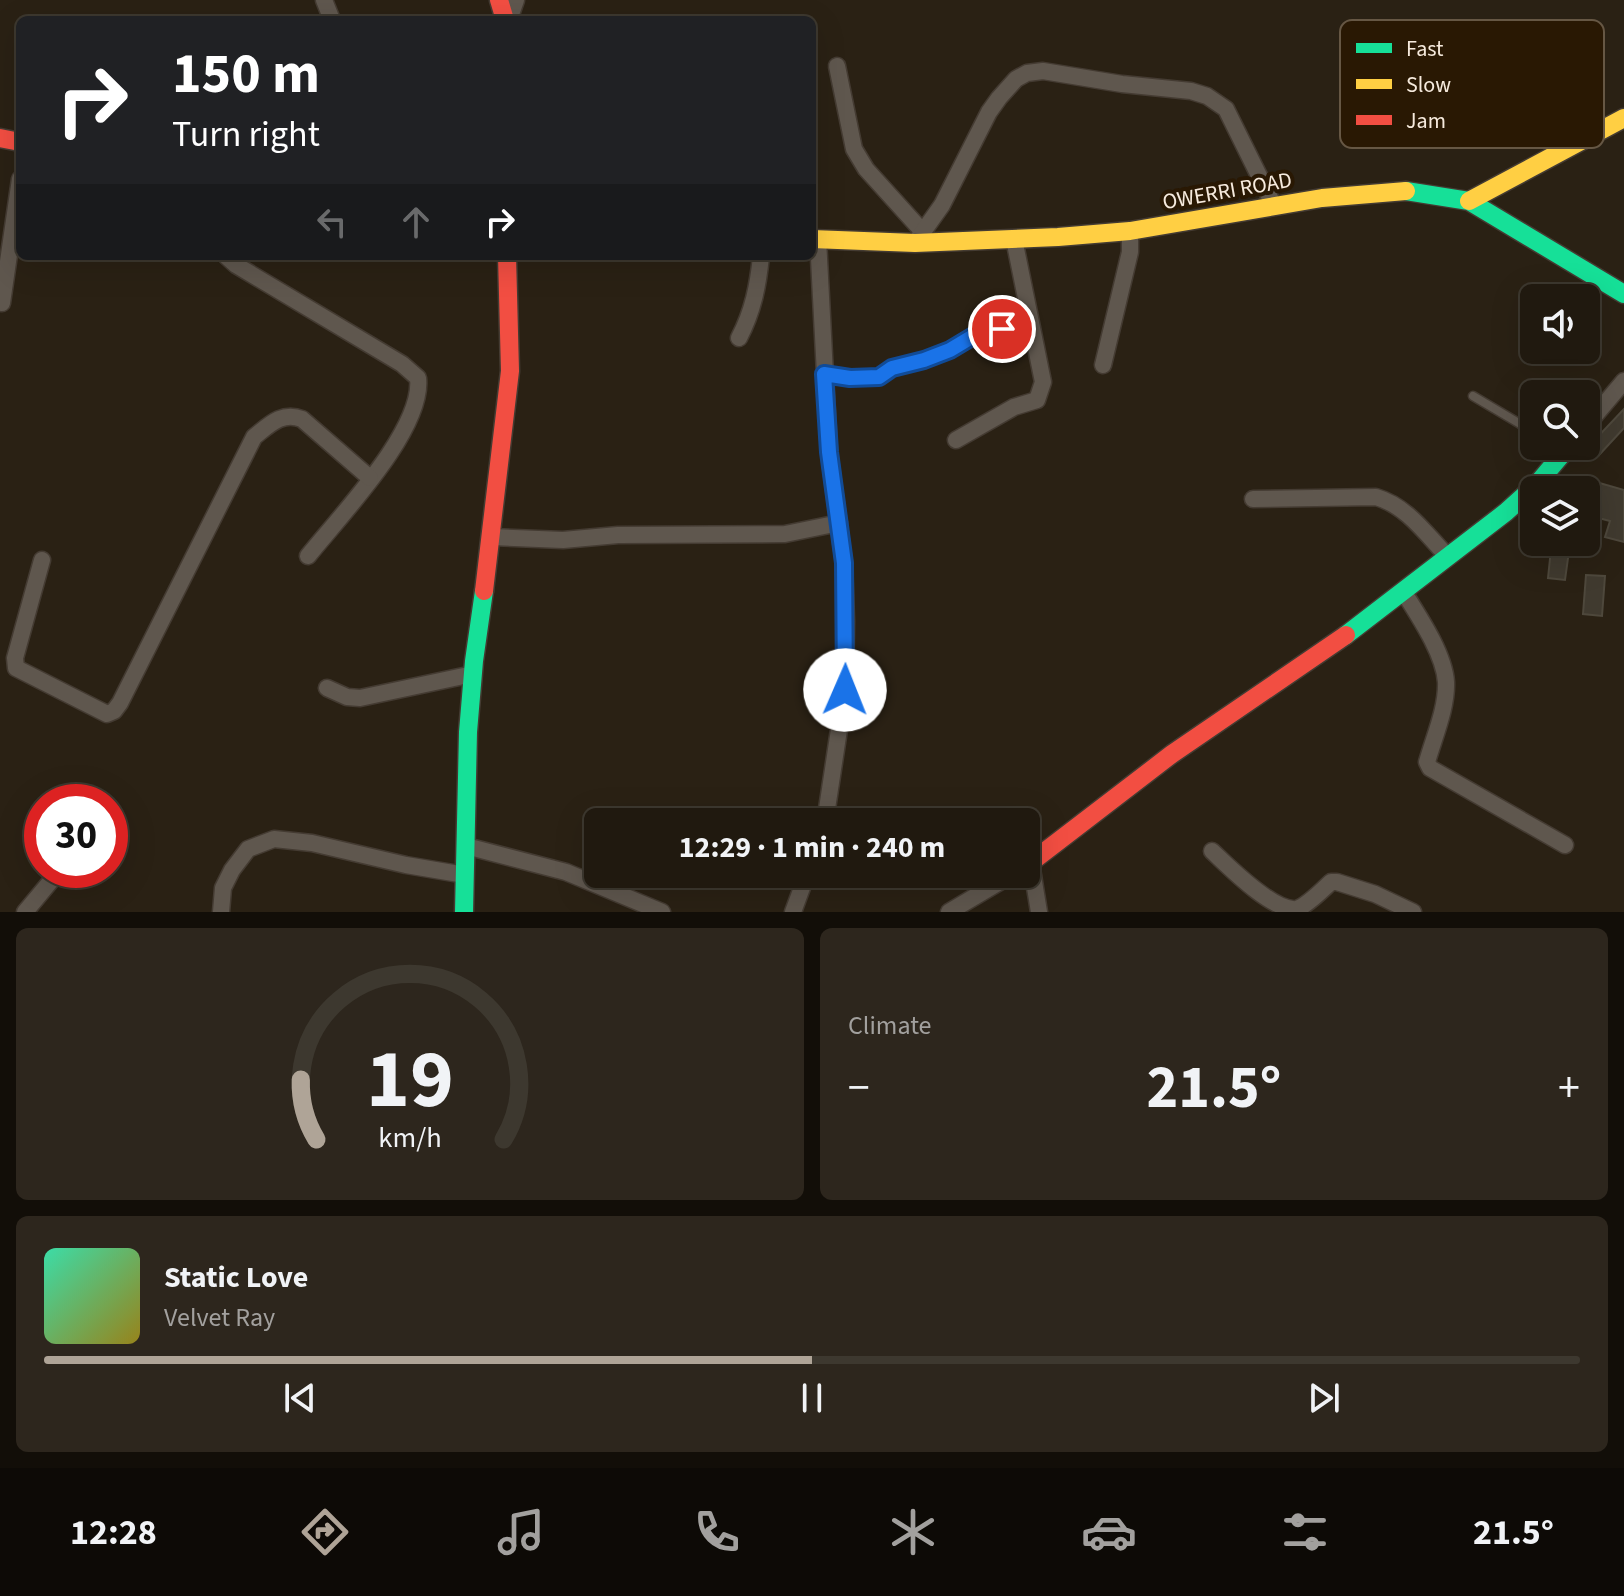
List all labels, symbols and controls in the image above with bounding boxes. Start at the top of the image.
legend [1340,20,1604,148]
text: Fast [1406,33,1444,65]
text: 150 m [172,35,320,114]
icon: right [40,48,144,152]
text: Slow [1406,69,1451,101]
text: Jam [1406,105,1446,137]
text: Turn right [172,109,320,160]
street label: OWERRI ROAD [1160,164,1294,218]
icon: left [310,200,354,244]
icon: ahead [394,200,438,244]
icon: right [478,200,522,244]
map controls [1520,284,1600,556]
button: sound [1520,284,1600,364]
pin [968,295,1036,363]
icon: arrive [980,307,1024,351]
button: search [1520,380,1600,460]
button: layers [1520,476,1600,556]
position arrow [803,648,887,732]
speed limit sign: 30 [24,784,128,888]
text: 12:29 · 1 min · 240 m [679,826,945,869]
text: Climate [848,1007,932,1044]
text: 19 [366,1021,454,1139]
text: 21.5° [1147,1046,1281,1131]
text: − [848,1057,870,1120]
text: + [1558,1057,1580,1120]
text: km/h [378,1118,442,1158]
text: Static Love [164,1256,308,1299]
text: Velvet Ray [164,1299,275,1336]
icon: previous [278,1376,322,1420]
icon: pause [790,1376,834,1420]
icon: next [1302,1376,1346,1420]
icon: directions [297,1504,353,1560]
icon: music [493,1504,549,1560]
icon: phone [689,1504,745,1560]
icon: climate [885,1504,941,1560]
icon: car [1081,1504,1137,1560]
icon: filters [1277,1504,1333,1560]
text: 12:28 [70,1507,157,1558]
text: 21.5° [1473,1507,1554,1558]

